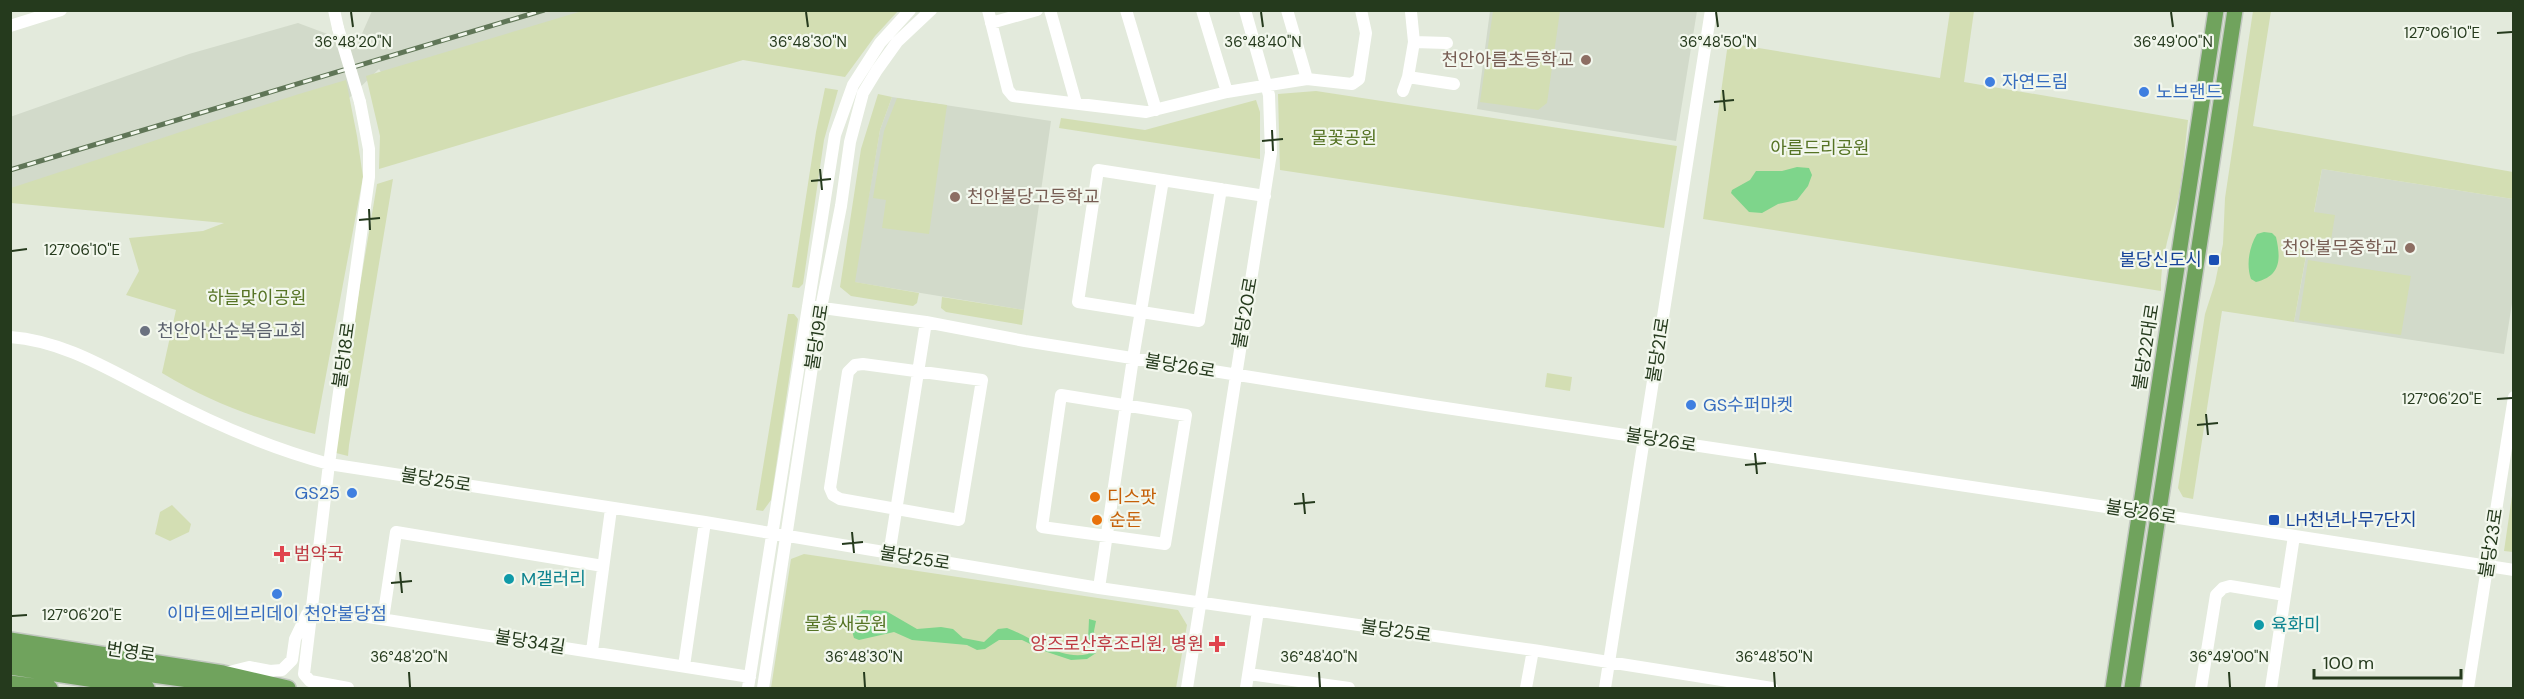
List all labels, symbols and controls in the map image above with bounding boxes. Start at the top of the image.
text: 127°06'10"E [2404,23,2480,43]
text: 36°48'20"N [314,32,392,52]
text: 36°48'30"N [769,32,847,52]
text: 36°48'40"N [1224,32,1302,52]
text: 36°48'50"N [1679,32,1757,52]
text: 36°49'00"N [2133,32,2213,52]
place label: 천안아름초등학교 [1442,48,1574,72]
marker: 천안아름초등학교 [1579,53,1593,67]
place label: 자연드림 [2002,70,2068,94]
marker: 자연드림 [1983,75,1997,89]
place label: 노브랜드 [2156,80,2222,104]
marker: 노브랜드 [2137,85,2151,99]
park label: 물꽃공원 [1311,126,1377,150]
park label: 아름드리공원 [1770,136,1870,160]
place label: 천안불당고등학교 [967,185,1099,209]
marker: 천안불당고등학교 [948,190,962,204]
place label: 천안불무중학교 [2282,236,2398,260]
text: 127°06'10"E [44,240,120,260]
marker: 천안불무중학교 [2403,241,2417,255]
place label: 불당신도시 [2119,248,2202,272]
marker: 불당신도시 [2207,253,2221,267]
street label: 불당20로 [1227,275,1263,351]
park label: 하늘맞이공원 [207,286,307,310]
street label: 불당19로 [800,302,834,372]
street label: 불당22대로 [2127,302,2165,392]
street label: 불당21로 [1641,316,1675,384]
place label: 천안아산순복음교회 [157,319,306,343]
street label: 불당18로 [328,321,360,389]
marker: 천안아산순복음교회 [138,324,152,338]
street label: 불당26로 [1143,349,1217,383]
text: 127°06'20"E [2402,389,2482,409]
place label: GS수퍼마켓 [1703,393,1793,417]
marker: GS수퍼마켓 [1684,398,1698,412]
street label: 불당26로 [1624,423,1698,457]
street label: 불당25로 [399,463,473,497]
place label: GS25 [295,481,340,505]
place label: 디스팟 [1107,485,1157,509]
marker: GS25 [345,486,359,500]
marker: 디스팟 [1088,490,1102,504]
street label: 불당26로 [2104,495,2178,529]
street label: 불당23로 [2474,506,2508,580]
place label: 순돈 [1109,508,1142,532]
place label: LH천년나무7단지 [2286,508,2417,532]
marker: 순돈 [1090,513,1104,527]
marker: LH천년나무7단지 [2267,513,2281,527]
street label: 불당25로 [878,541,952,575]
place label: 범약국 [294,542,344,566]
marker: 범약국 [275,547,289,561]
place label: M갤러리 [521,567,586,591]
marker: M갤러리 [502,572,516,586]
marker: 이마트에브리데이 천안불당점 [270,587,284,601]
place label: 이마트에브리데이 천안불당점 [167,602,387,626]
text: 127°06'20"E [42,605,122,625]
park label: 물총새공원 [805,612,887,636]
place label: 육화미 [2271,613,2321,637]
street label: 불당25로 [1359,614,1433,648]
marker: 육화미 [2252,618,2266,632]
street label: 불당34길 [493,625,567,659]
place label: 앙즈로산후조리원, 병원 [1030,632,1204,656]
marker: 앙즈로산후조리원, 병원 [1208,635,1226,653]
street label: 번영로 [105,637,157,667]
scale bar [2314,642,2461,680]
text: 36°48'20"N [370,647,448,667]
text: 36°48'30"N [825,647,903,667]
text: 36°48'40"N [1280,647,1358,667]
text: 36°48'50"N [1735,647,1813,667]
text: 36°49'00"N [2189,647,2269,667]
text: 100 m [2323,651,2374,675]

